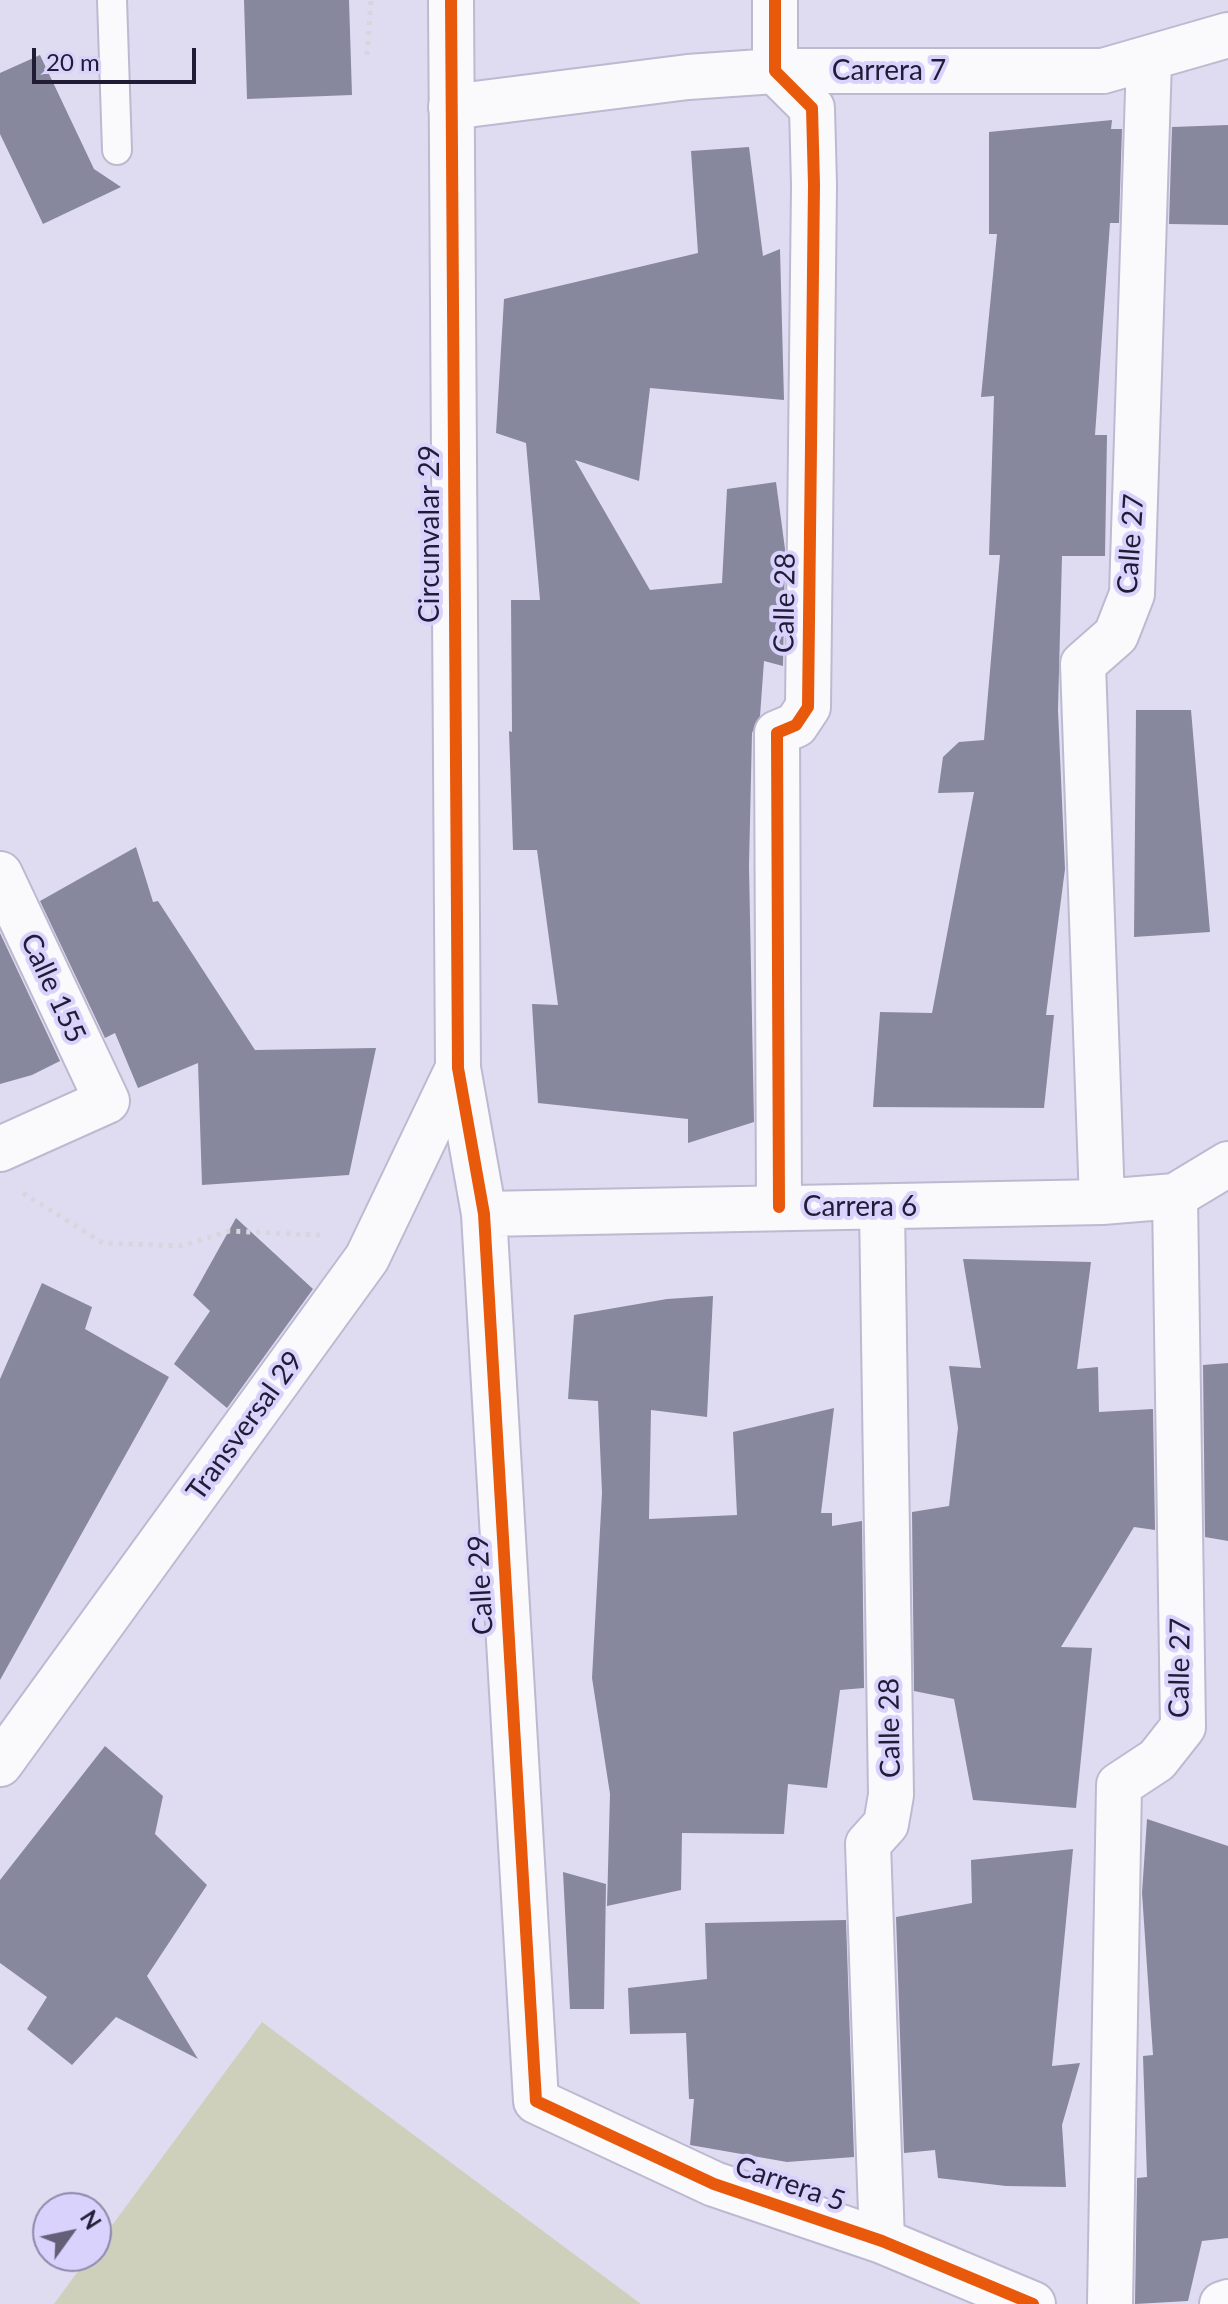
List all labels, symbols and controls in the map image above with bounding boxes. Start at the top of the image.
scale bar [36,32,200,82]
text: 20 m [46,47,100,76]
street label: Carrera 7 [832,54,946,88]
street label: Circunvalar 29 [413,445,447,623]
street label: Calle 27 [1111,493,1151,595]
street label: Calle 28 [767,553,803,653]
street label: Calle 155 [13,928,93,1048]
street label: Carrera 6 [803,1190,917,1224]
street label: Transversal 29 [180,1345,310,1507]
street label: Calle 29 [462,1534,500,1636]
street label: Calle 27 [1162,1618,1198,1718]
street label: Calle 28 [872,1678,908,1778]
street label: Carrera 5 [730,2149,850,2219]
north arrow [32,2192,112,2272]
text: N [75,2205,107,2234]

